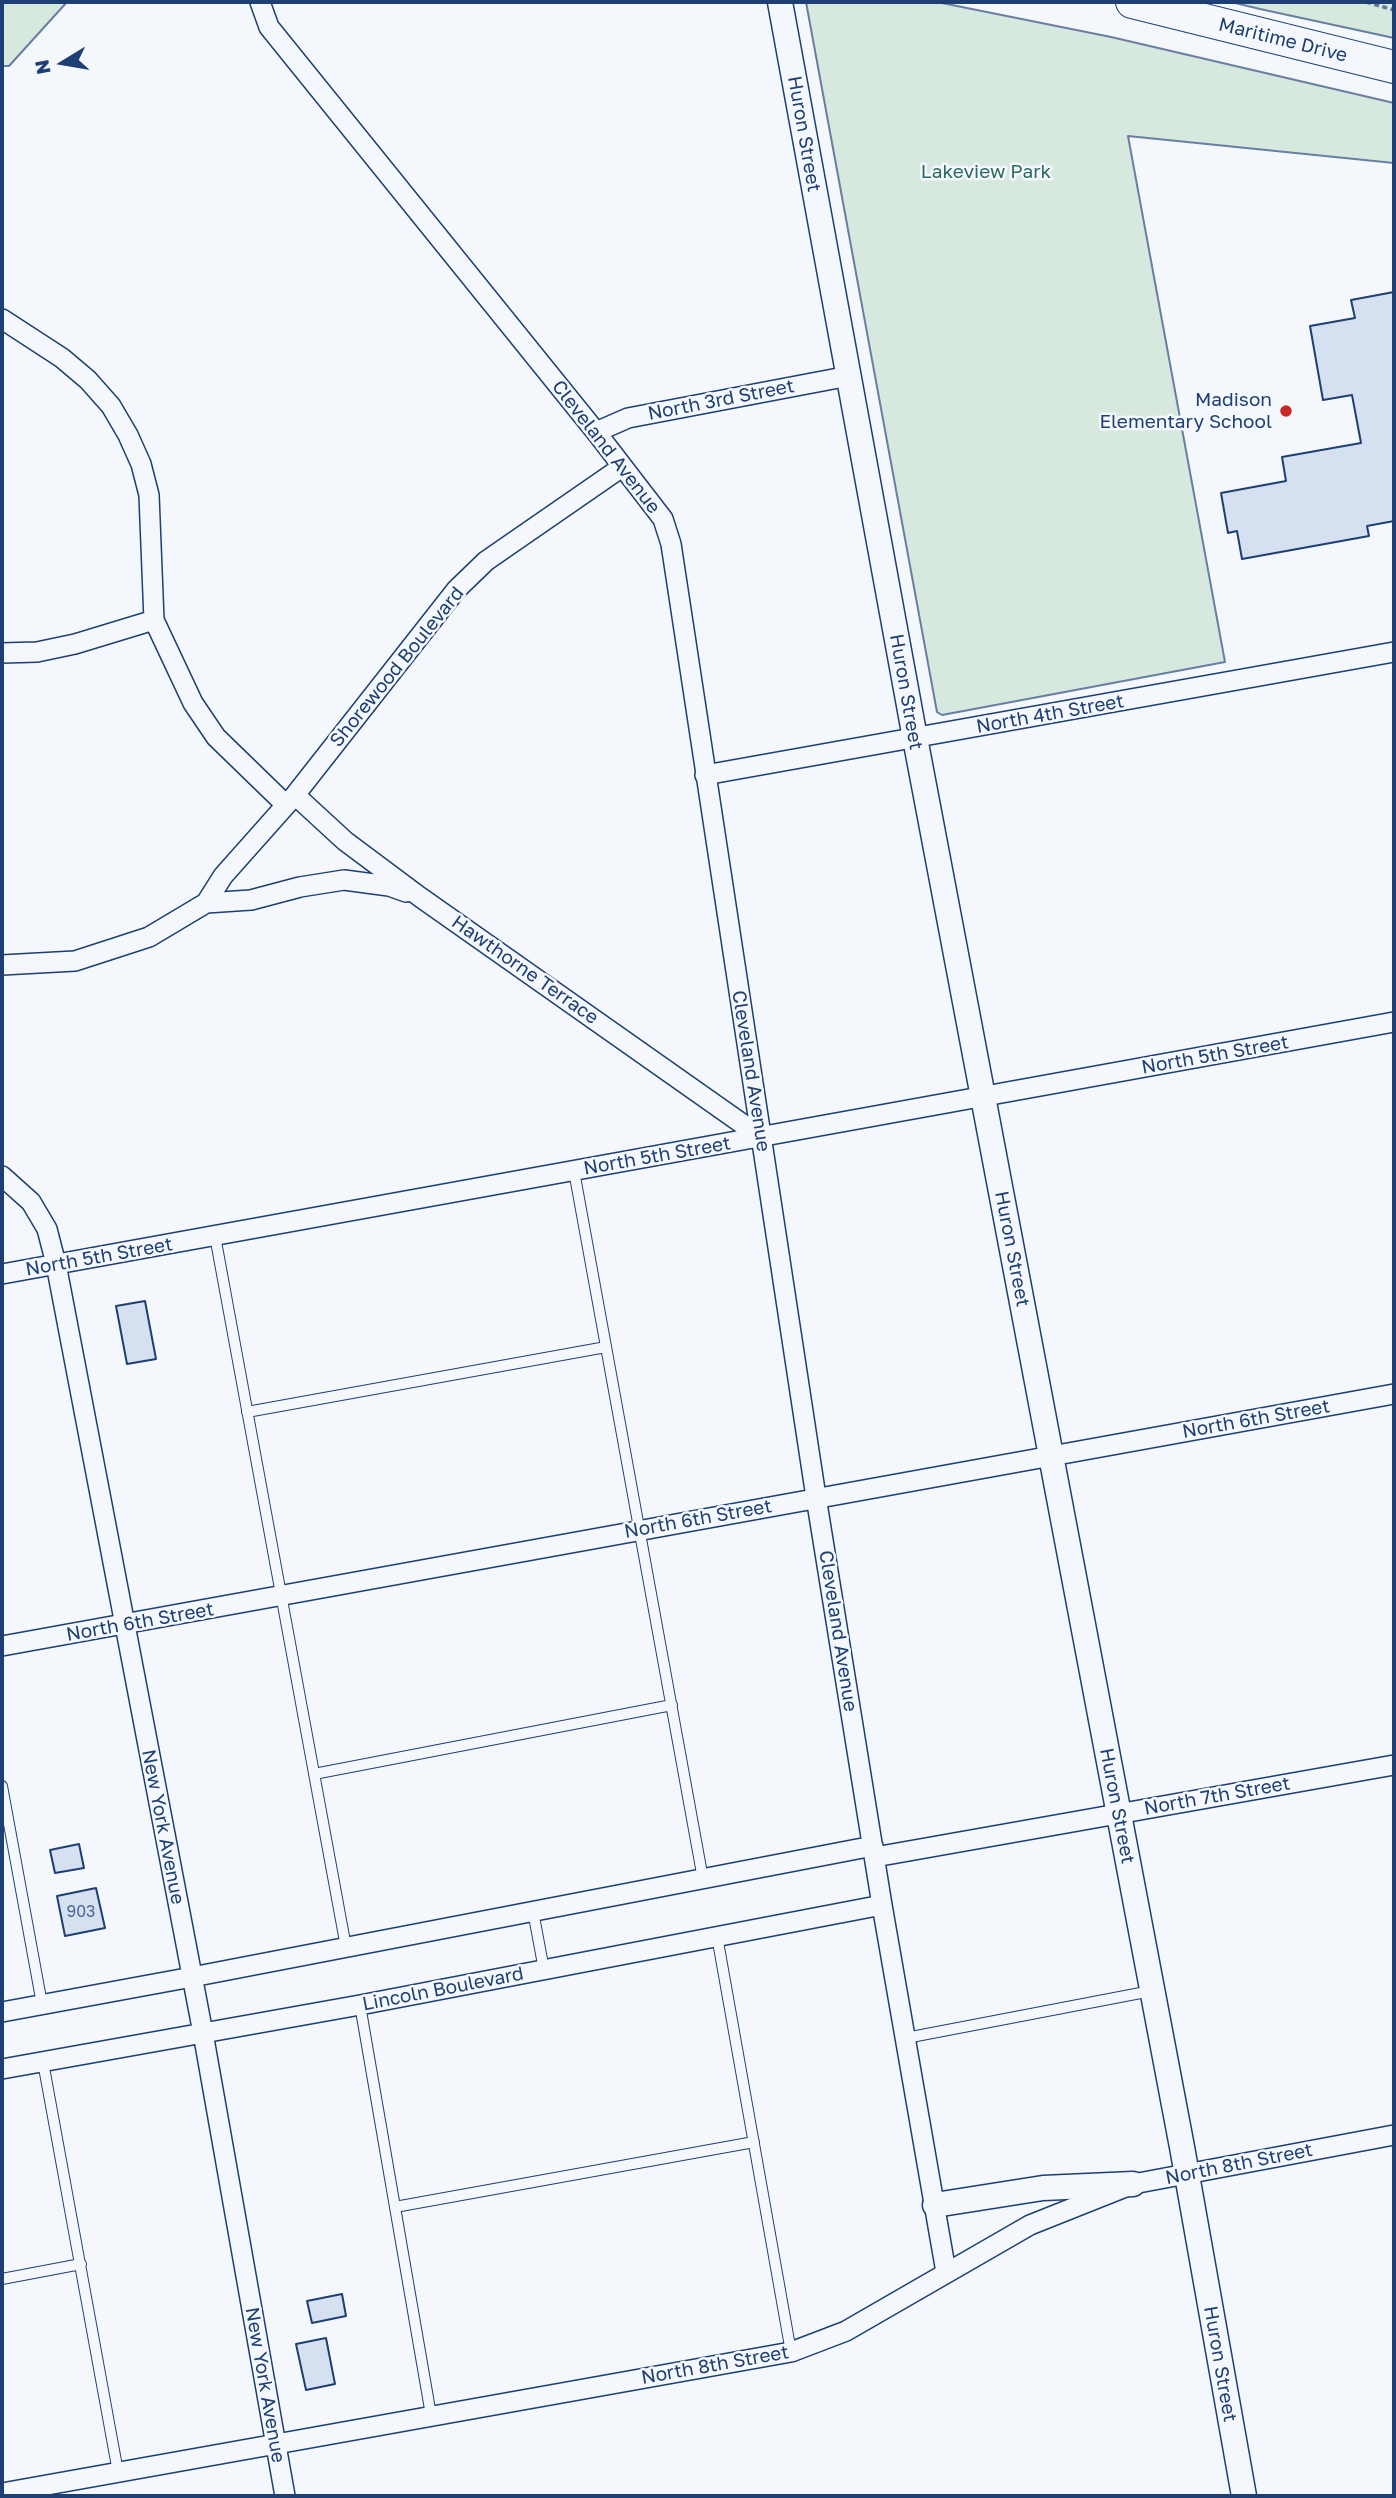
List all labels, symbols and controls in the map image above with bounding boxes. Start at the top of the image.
street label: Maritime Drive [1216,13,1350,67]
north arrow [28,28,98,98]
text: N [29,58,55,76]
street label: Huron Street [783,74,825,194]
park label: Lakeview Park [921,161,1051,183]
street label: North 3rd Street [646,375,796,425]
street label: Cleveland Avenue [547,376,665,518]
place label: Madison Elementary School [1099,389,1272,433]
marker: Madison Elementary School [1278,403,1294,419]
street label: Shorewood Boulevard [325,582,469,752]
street label: Huron Street [885,632,927,752]
street label: North 4th Street [974,690,1126,738]
street label: Hawthorne Terrace [447,911,603,1029]
street label: Cleveland Avenue [727,989,775,1153]
street label: North 5th Street [1140,1031,1290,1079]
street label: North 5th Street [582,1132,732,1180]
street label: Huron Street [990,1189,1034,1309]
street label: North 5th Street [24,1233,174,1281]
street label: North 6th Street [1180,1395,1332,1443]
street label: North 6th Street [622,1495,774,1543]
street label: Cleveland Avenue [814,1549,862,1713]
street label: North 6th Street [64,1598,216,1646]
street label: Huron Street [1095,1746,1139,1866]
street label: New York Avenue [137,1748,189,1906]
street label: North 7th Street [1142,1772,1292,1820]
house number: 903 [67,1902,95,1922]
street label: Lincoln Boulevard [360,1962,526,2016]
street label: North 8th Street [1163,2139,1315,2189]
street label: Huron Street [1199,2304,1241,2424]
street label: New York Avenue [240,2306,290,2464]
street label: North 8th Street [639,2341,791,2389]

